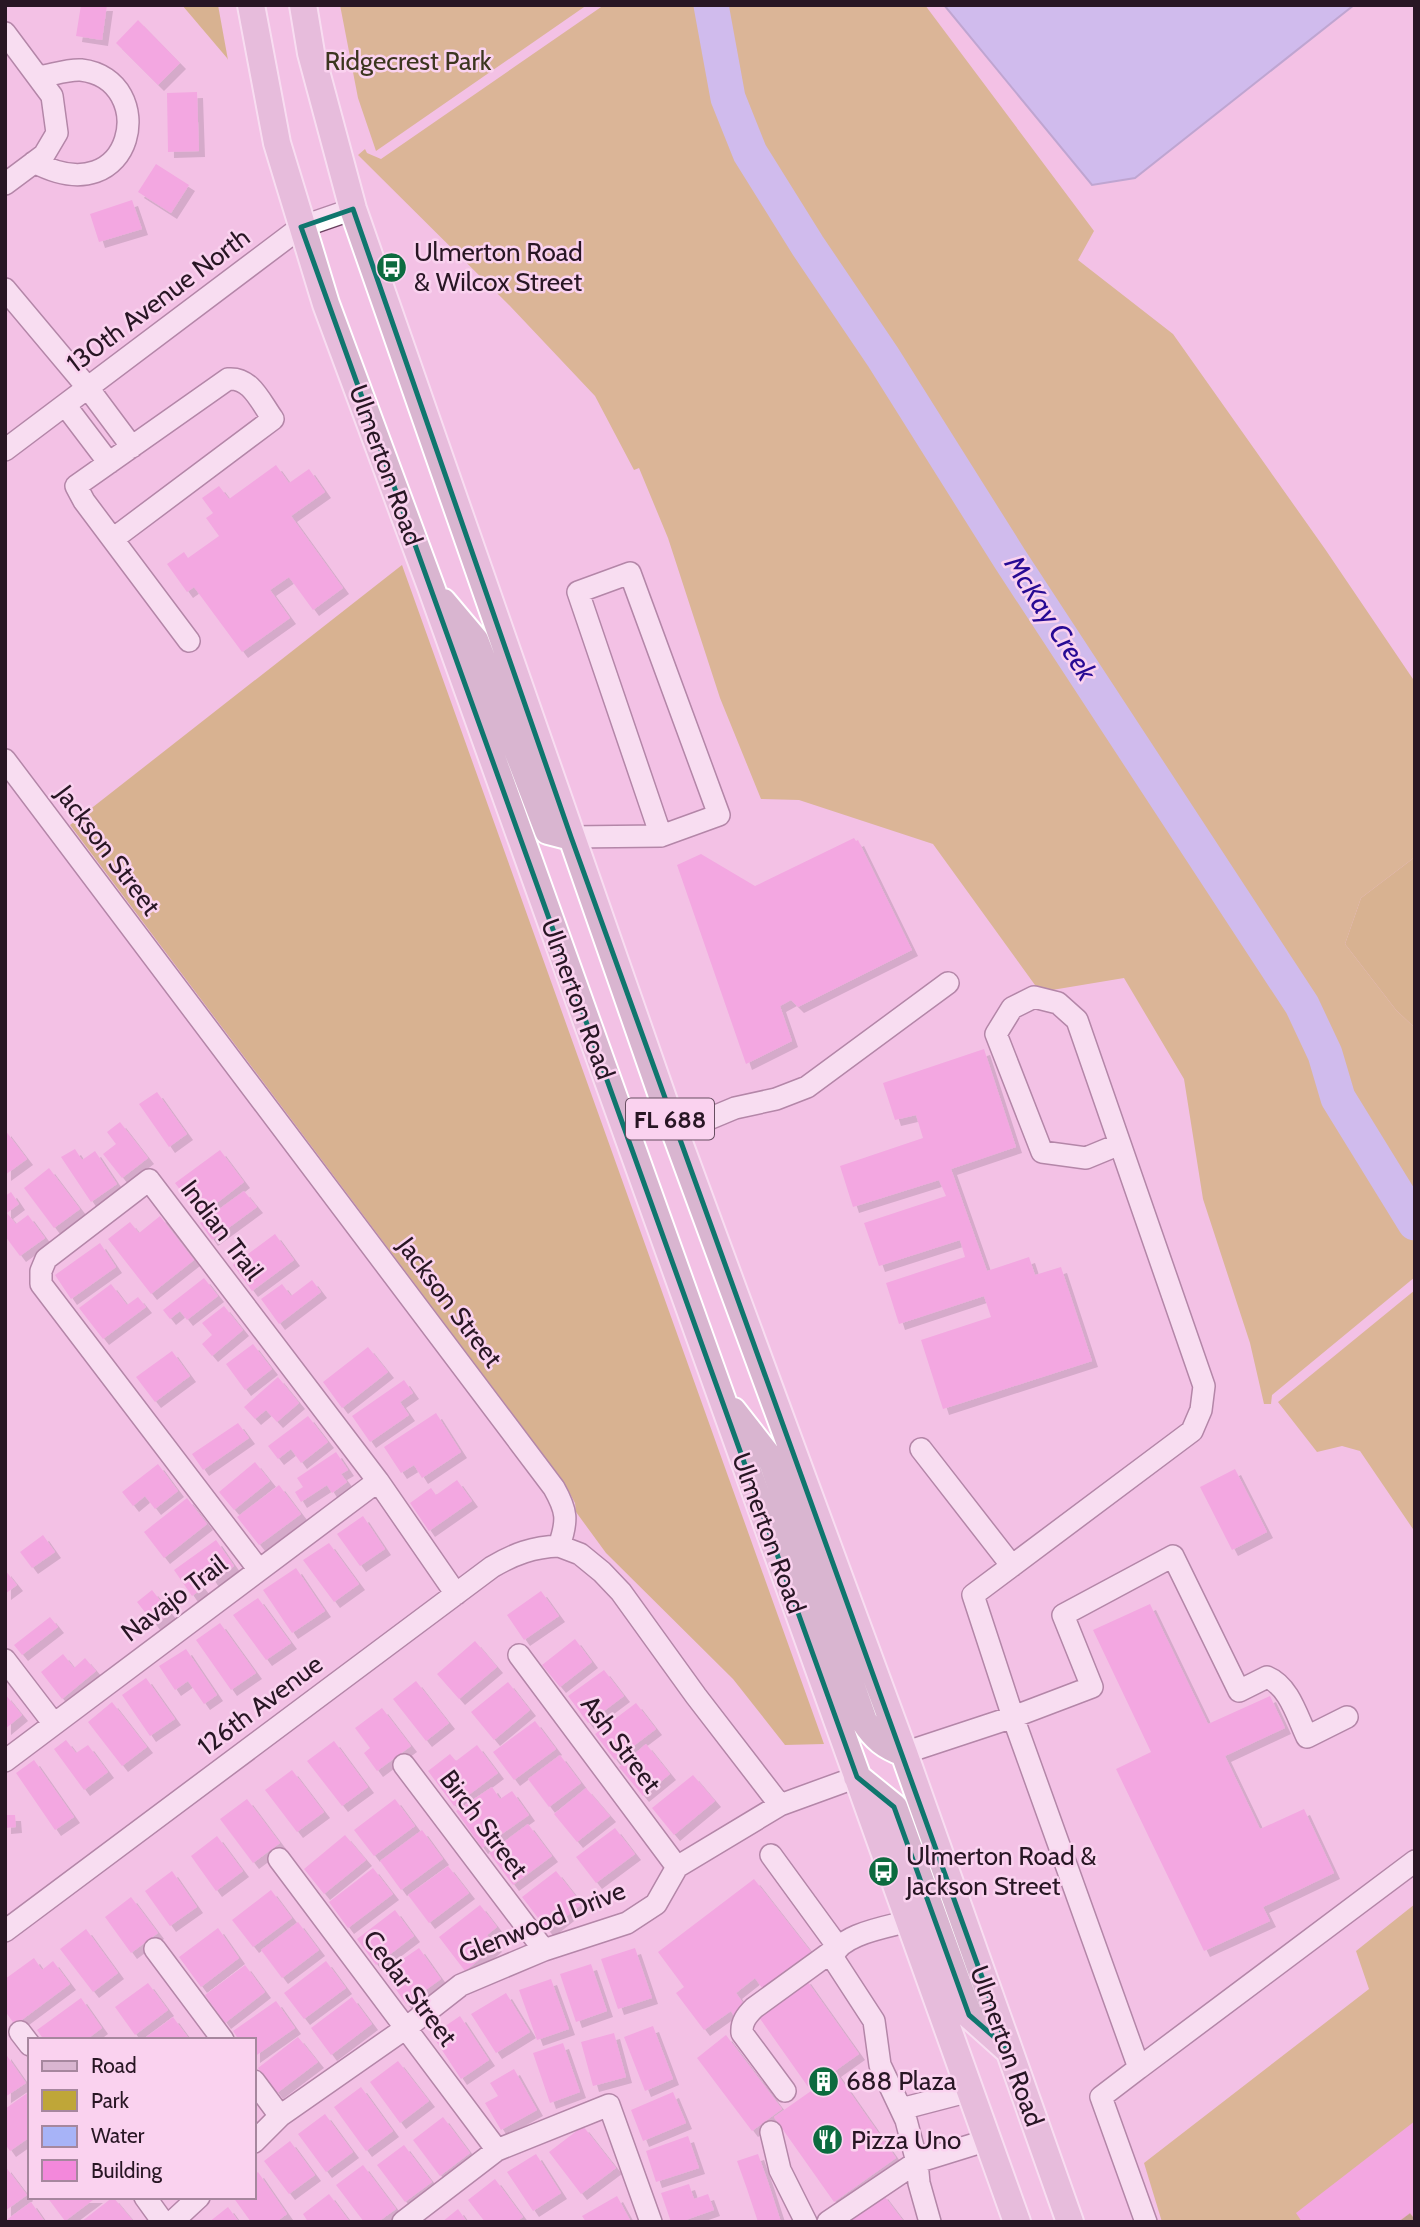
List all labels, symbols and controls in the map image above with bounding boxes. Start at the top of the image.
park label: Ridgecrest Park [325,45,492,77]
street label: 130th Avenue North [60,221,256,379]
place label: Ulmerton Road & Wilcox Street [414,236,583,298]
bus stop icon: Ulmerton Road & Wilcox Street [374,250,408,284]
street label: Ulmerton Road [342,380,430,550]
water label: McKay Creek [997,548,1105,688]
street label: Jackson Street [48,778,167,922]
street label: Ulmerton Road [534,914,622,1084]
road number: FL 688 [626,1098,714,1140]
street label: Indian Trail [174,1173,270,1287]
street label: Jackson Street [390,1230,509,1374]
street label: Ulmerton Road [725,1448,813,1618]
street label: Navajo Trail [115,1548,233,1648]
street label: 126th Avenue [191,1648,329,1762]
street label: Ash Street [574,1689,668,1799]
street label: Birch Street [433,1764,535,1885]
place label: Ulmerton Road & Jackson Street [905,1840,1097,1902]
bus stop icon: Ulmerton Road & Jackson Street [866,1854,900,1888]
street label: Glenwood Drive [454,1874,630,1970]
street label: Cedar Street [356,1924,464,2052]
street label: Ulmerton Road [963,1961,1051,2131]
legend [28,2038,256,2199]
text: Road [91,2053,137,2078]
building icon: 688 Plaza [806,2064,840,2098]
place label: 688 Plaza [846,2065,957,2097]
text: Park [91,2088,129,2113]
text: Water [91,2123,145,2148]
restaurant icon: Pizza Uno [811,2123,845,2157]
place label: Pizza Uno [851,2124,961,2156]
text: Building [91,2158,163,2183]

